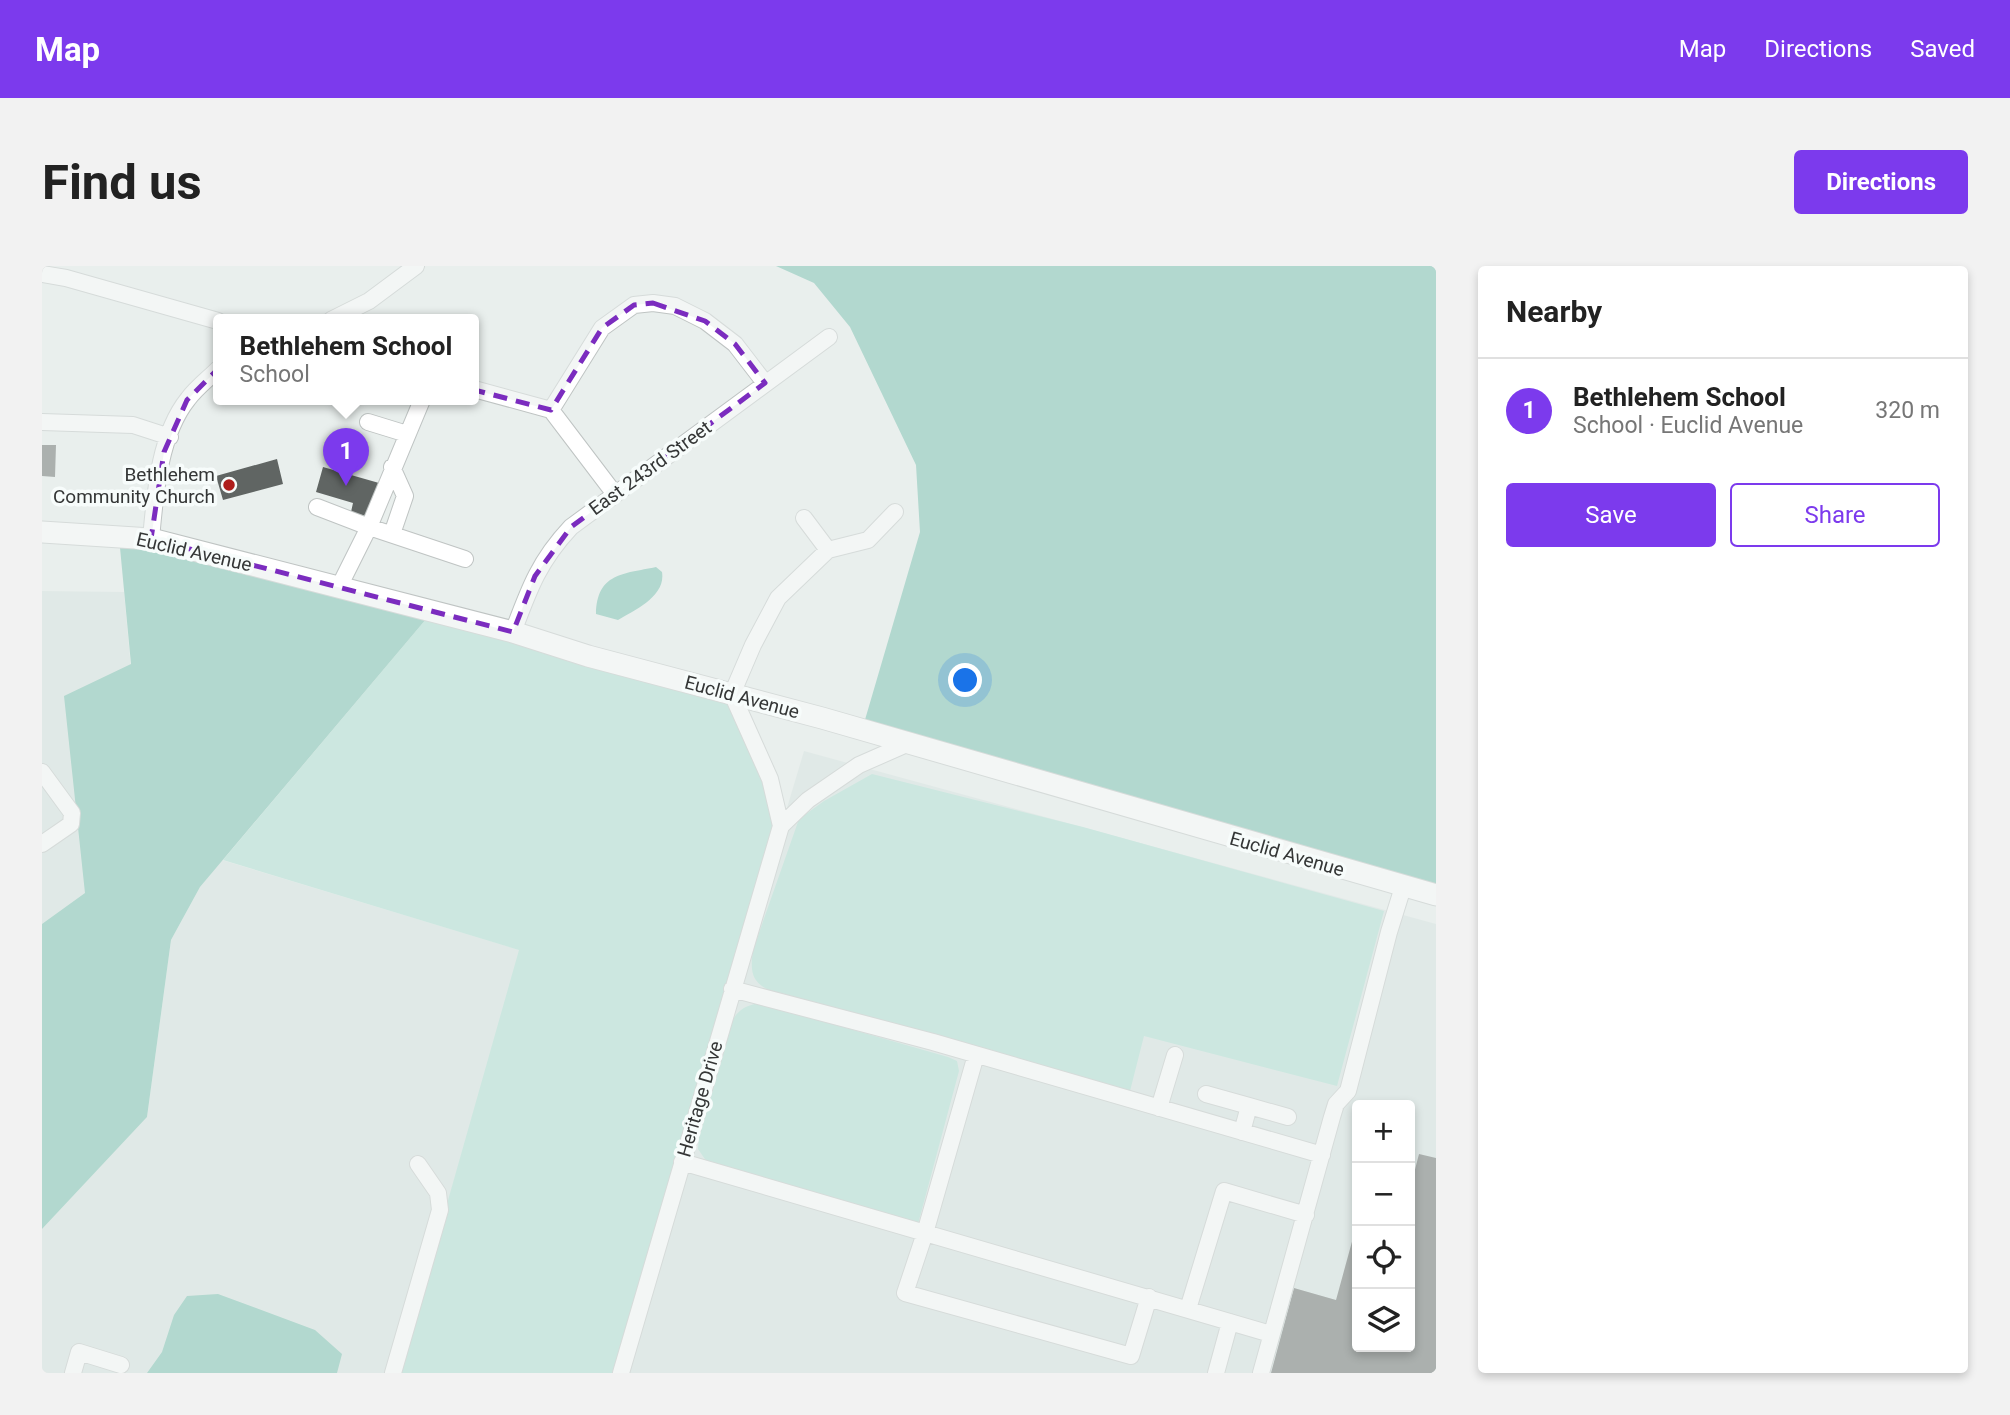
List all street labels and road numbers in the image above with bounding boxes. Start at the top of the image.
street label: East 243rd Street [584,416,716,520]
street label: Euclid Avenue [134,528,254,576]
street label: Euclid Avenue [682,671,802,723]
street label: Euclid Avenue [1227,827,1347,881]
street label: Heritage Drive [672,1038,728,1160]

